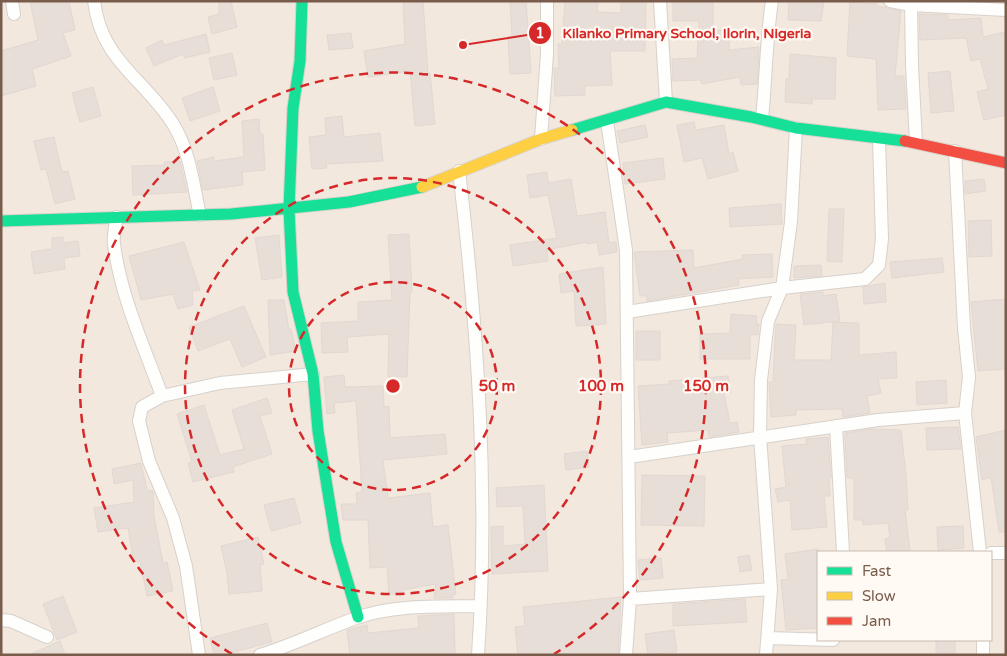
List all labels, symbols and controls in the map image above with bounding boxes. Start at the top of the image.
callout: Kilanko Primary School, Ilorin, Nigeria [528,19,821,48]
text: 1 [535,24,545,42]
text: Kilanko Primary School, Ilorin, Nigeria [563,25,812,42]
centre of rings [384,377,402,395]
text: 50 m [479,377,515,395]
text: 100 m [578,377,624,395]
text: 150 m [683,377,729,395]
legend [817,551,992,641]
text: Fast [862,562,892,580]
text: Slow [862,587,896,605]
text: Jam [862,612,891,630]

